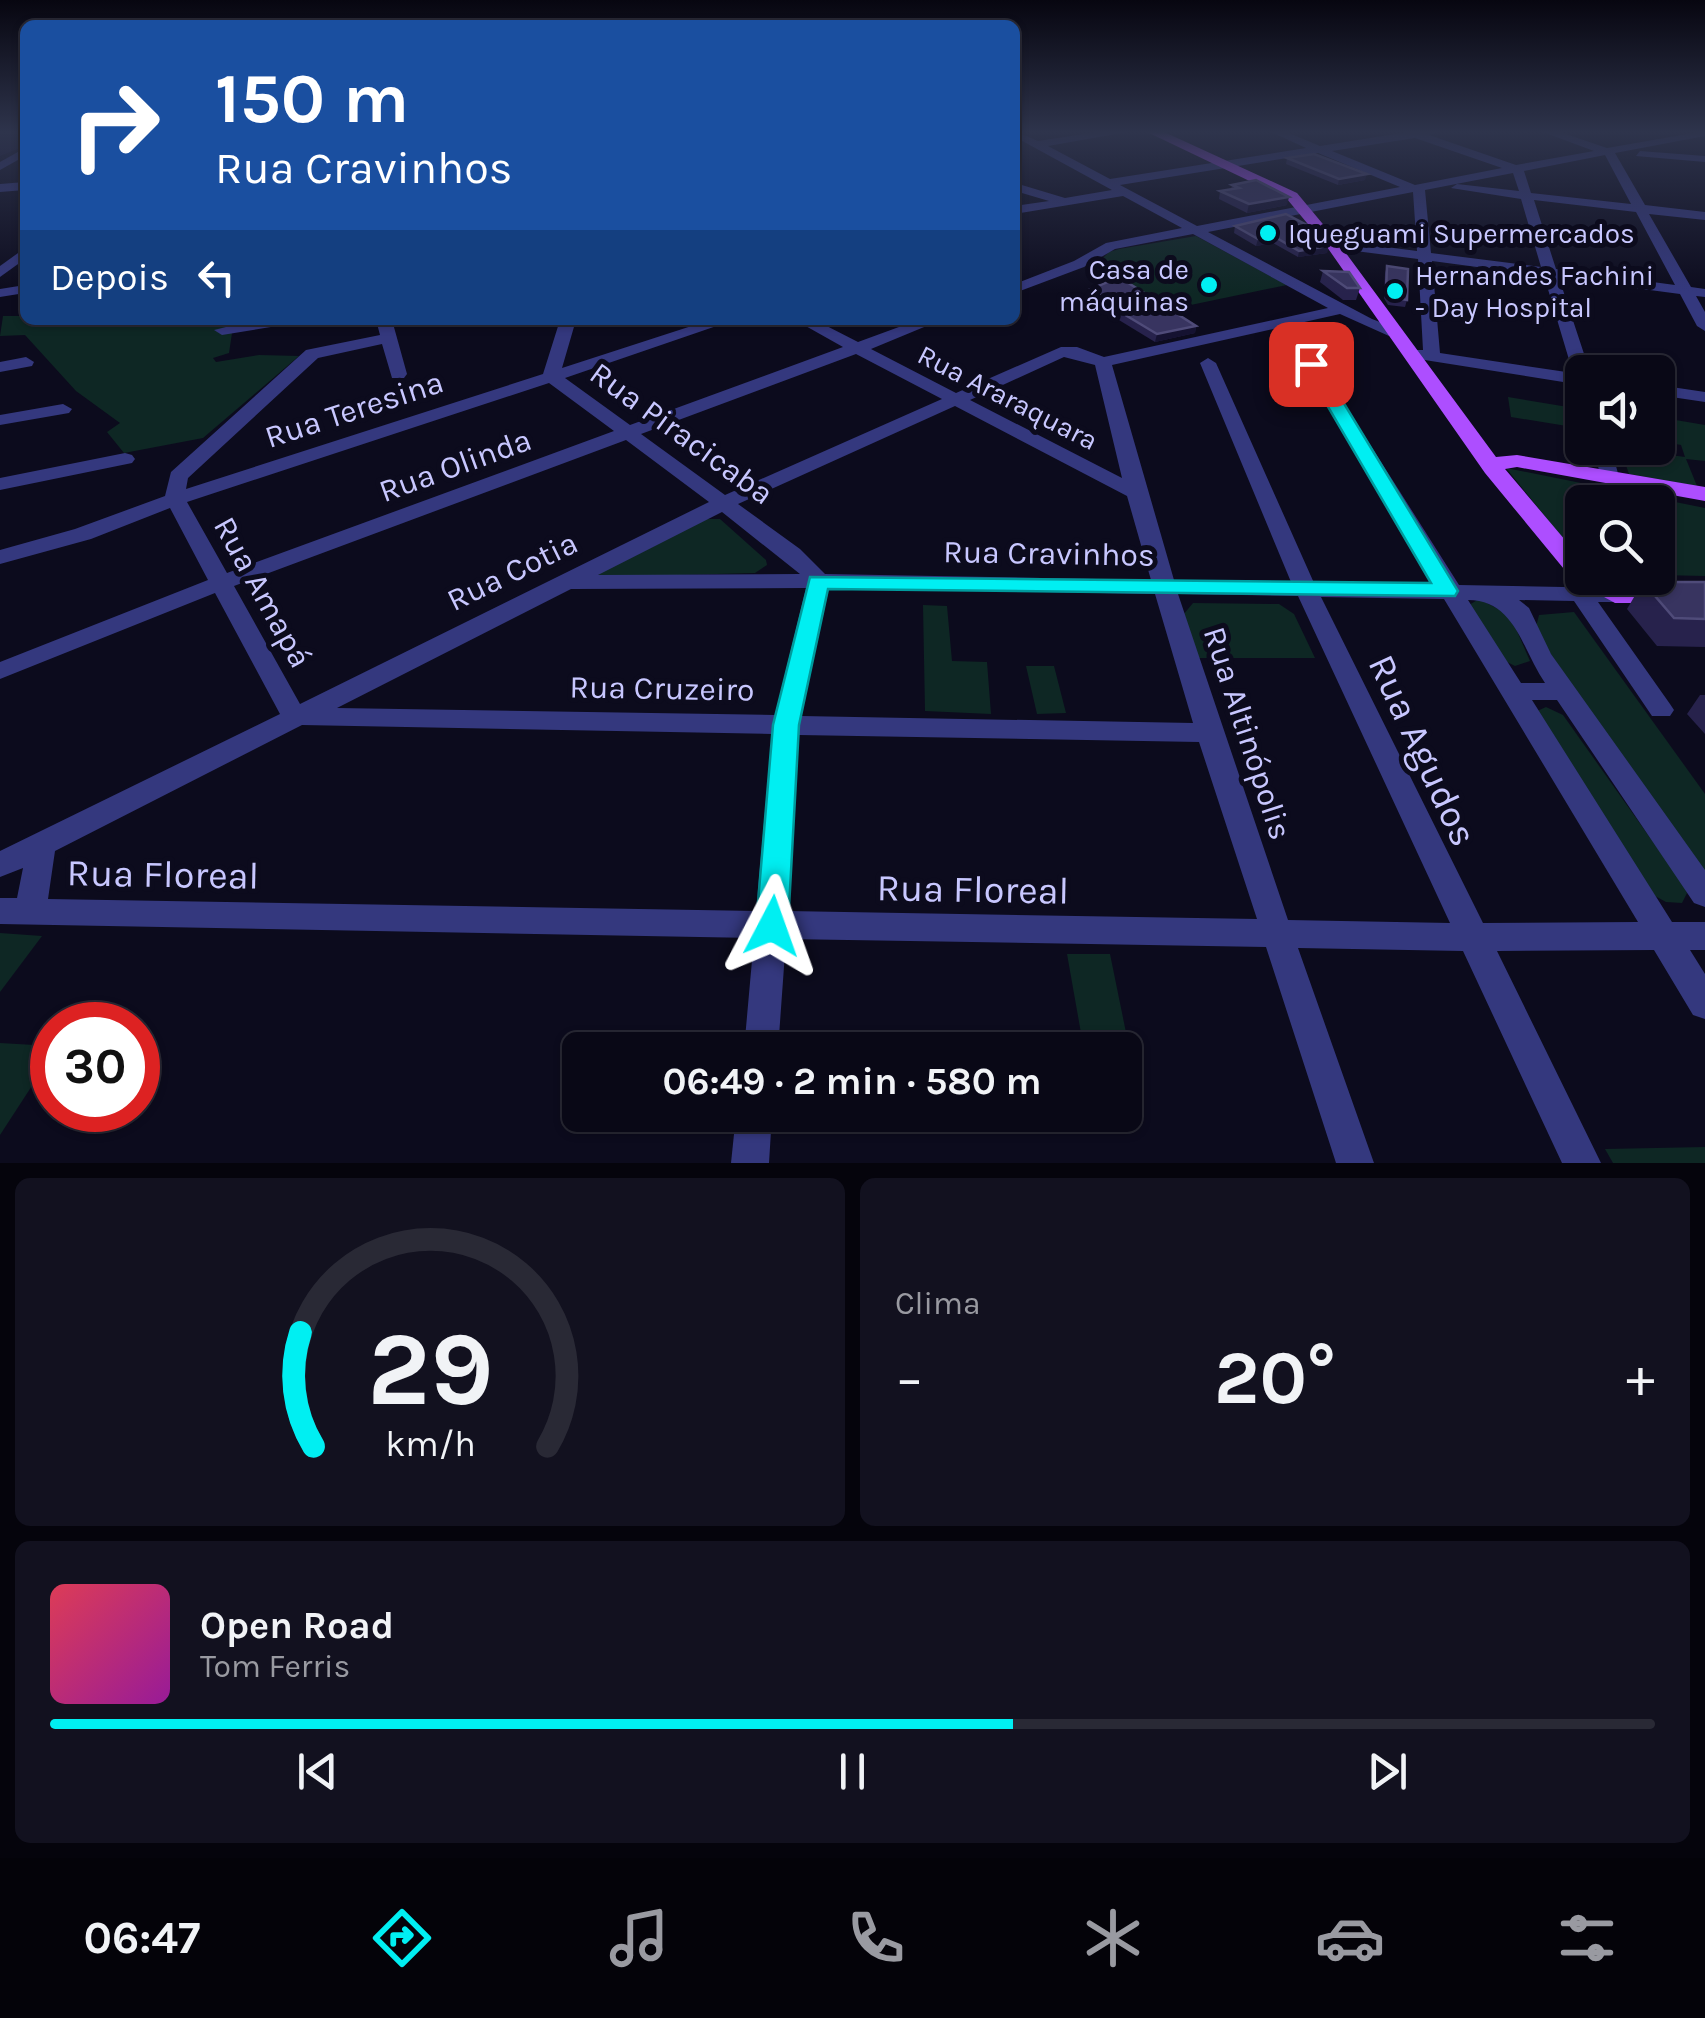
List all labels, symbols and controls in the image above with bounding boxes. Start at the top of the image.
text: 150 m [215,58,409,140]
icon: right [50,60,180,190]
text: Rua Cravinhos [215,142,512,194]
place label: Iqueguami Supermercados [1288,217,1635,250]
marker: Iqueguami Supermercados [1257,222,1279,244]
icon: left [189,250,244,305]
place label: Casa de máquinas [1059,253,1189,318]
text: Depois [50,255,169,300]
place label: Hernandes Fachini - Day Hospital [1415,259,1654,324]
marker: Casa de máquinas [1198,274,1220,296]
marker: Hernandes Fachini - Day Hospital [1384,280,1406,302]
pin [1269,322,1354,407]
icon: arrive [1284,337,1339,392]
street label: Rua Araraquara [912,338,1103,457]
street label: Rua Piracicaba [583,355,781,512]
map controls [1565,355,1675,595]
button: sound [1565,355,1675,465]
street label: Rua Teresina [260,363,448,456]
street label: Rua Olinda [374,421,536,510]
button: search [1565,485,1675,595]
street label: Rua Amapá [206,510,319,674]
street label: Rua Cotia [441,524,583,619]
street label: Rua Cravinhos [943,533,1155,574]
street label: Rua Altinópolis [1196,622,1299,844]
street label: Rua Agudos [1359,647,1486,853]
street label: Rua Cruzeiro [569,668,755,709]
street label: Rua Floreal [66,850,260,899]
street label: Rua Floreal [876,865,1070,914]
position arrow [720,874,824,978]
speed limit sign: 30 [30,1002,160,1132]
text: 06:49 · 2 min · 580 m [662,1059,1042,1104]
text: Clima [895,1285,981,1322]
text: 29 [367,1309,493,1430]
text: 20° [1214,1334,1336,1422]
text: − [895,1346,924,1410]
text: + [1626,1346,1655,1410]
text: km/h [385,1423,475,1465]
text: Open Road [200,1603,394,1648]
text: Tom Ferris [200,1648,350,1685]
icon: previous [290,1744,345,1799]
icon: pause [825,1744,880,1799]
icon: next [1360,1744,1415,1799]
icon: directions [367,1903,437,1973]
icon: music [604,1903,674,1973]
icon: phone [841,1903,911,1973]
icon: climate [1078,1903,1148,1973]
icon: car [1315,1903,1385,1973]
icon: filters [1552,1903,1622,1973]
text: 06:47 [83,1912,201,1964]

